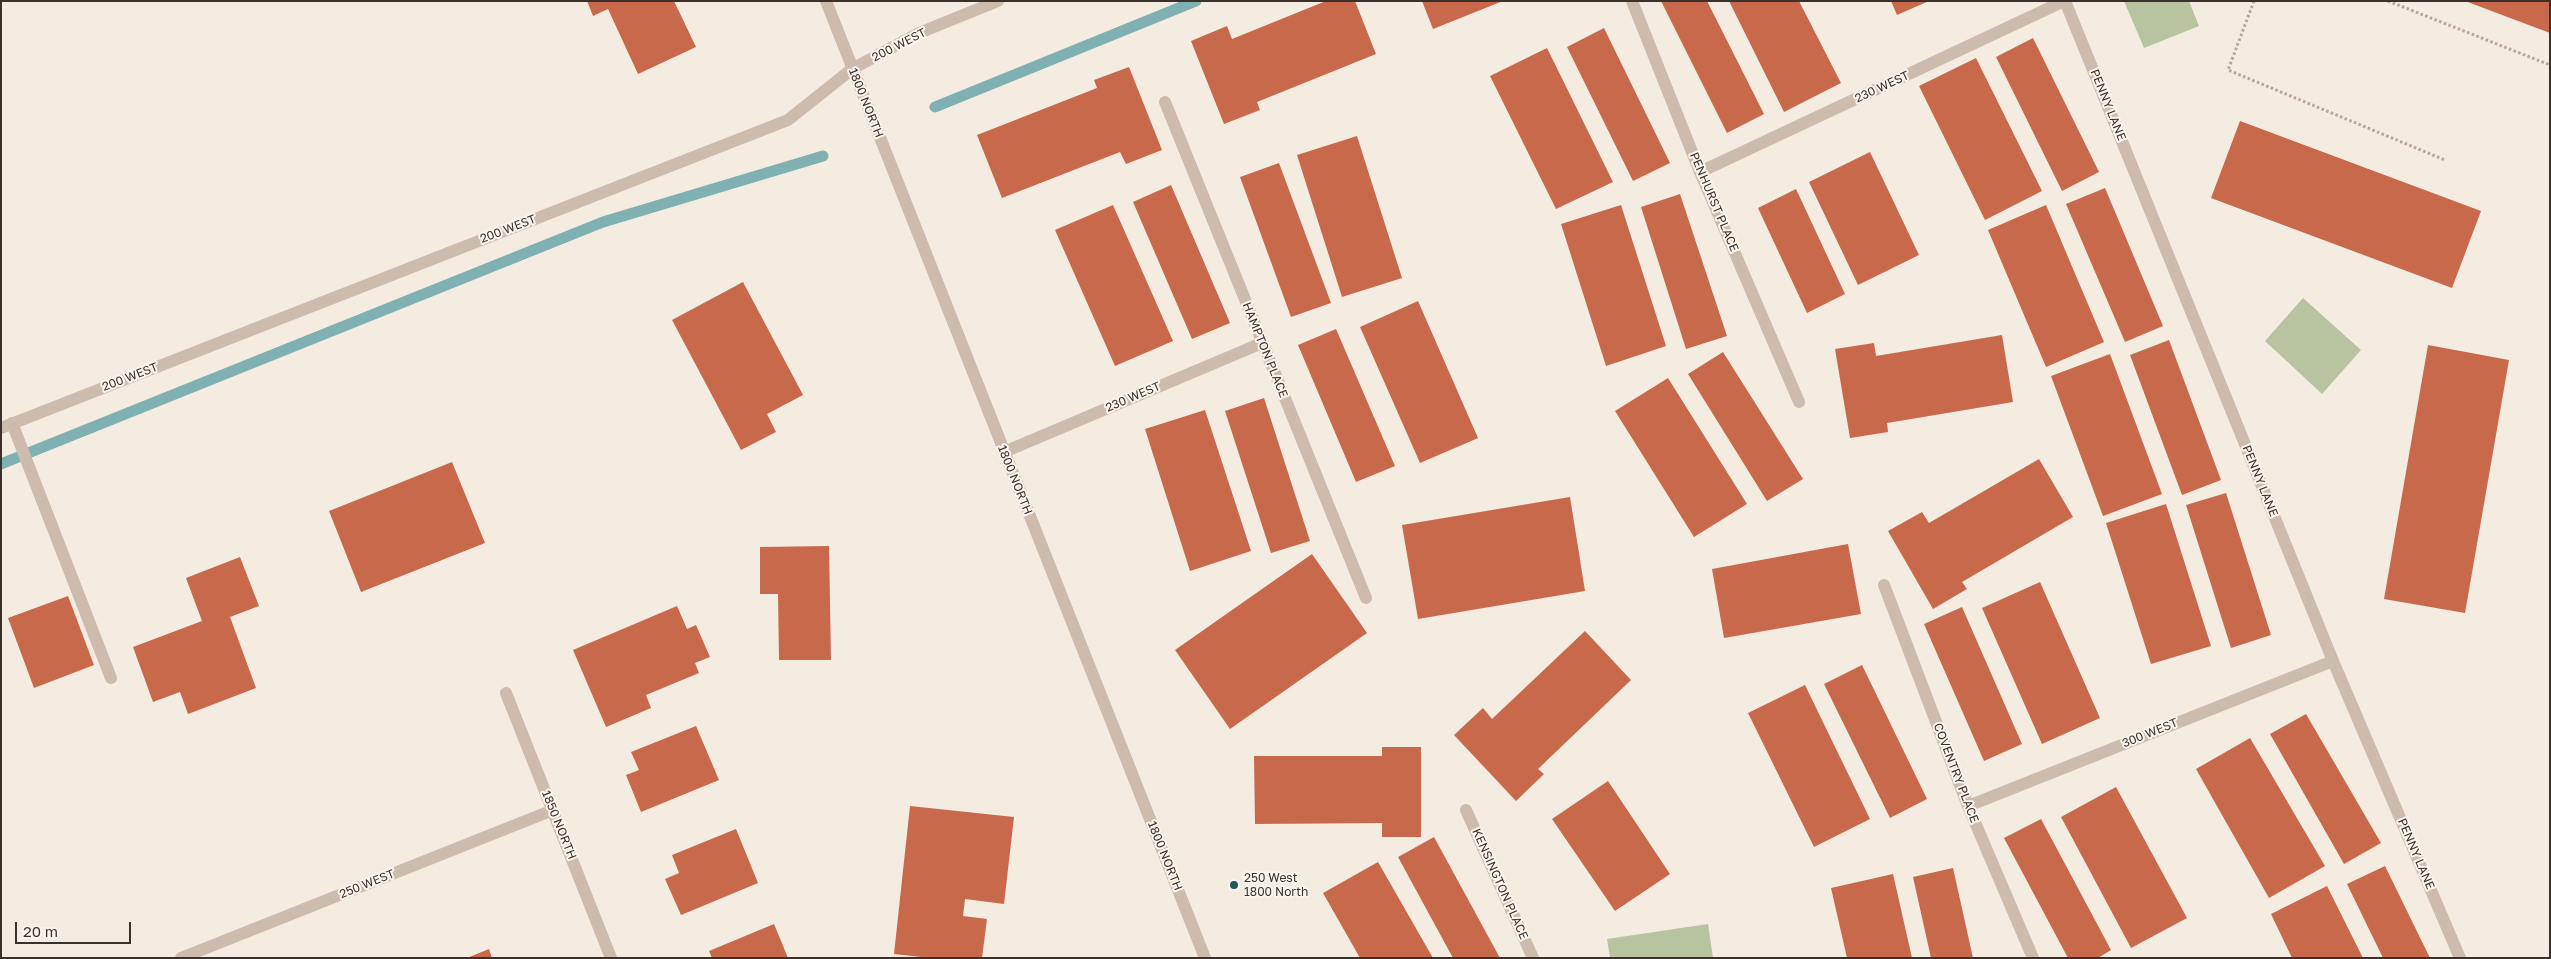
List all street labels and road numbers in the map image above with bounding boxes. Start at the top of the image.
street label: 200 WEST [870,25,928,65]
street label: 1800 NORTH [846,66,886,140]
street label: PENNY LANE [2087,67,2129,143]
street label: 230 WEST [1853,68,1911,106]
street label: PENHURST PLACE [1687,150,1741,254]
street label: 200 WEST [478,212,538,246]
street label: HAMPTON PLACE [1239,300,1291,400]
street label: 200 WEST [100,360,160,394]
street label: 230 WEST [1103,379,1163,415]
street label: 1800 NORTH [995,443,1035,517]
street label: PENNY LANE [2239,443,2281,519]
street label: 300 WEST [2120,715,2180,751]
street label: COVENTRY PLACE [1930,721,1982,825]
street label: 1850 NORTH [539,788,579,862]
street label: PENNY LANE [2395,816,2437,892]
street label: 1800 NORTH [1145,819,1185,893]
street label: KENSINGTON PLACE [1469,826,1531,942]
street label: 250 WEST [337,866,397,902]

